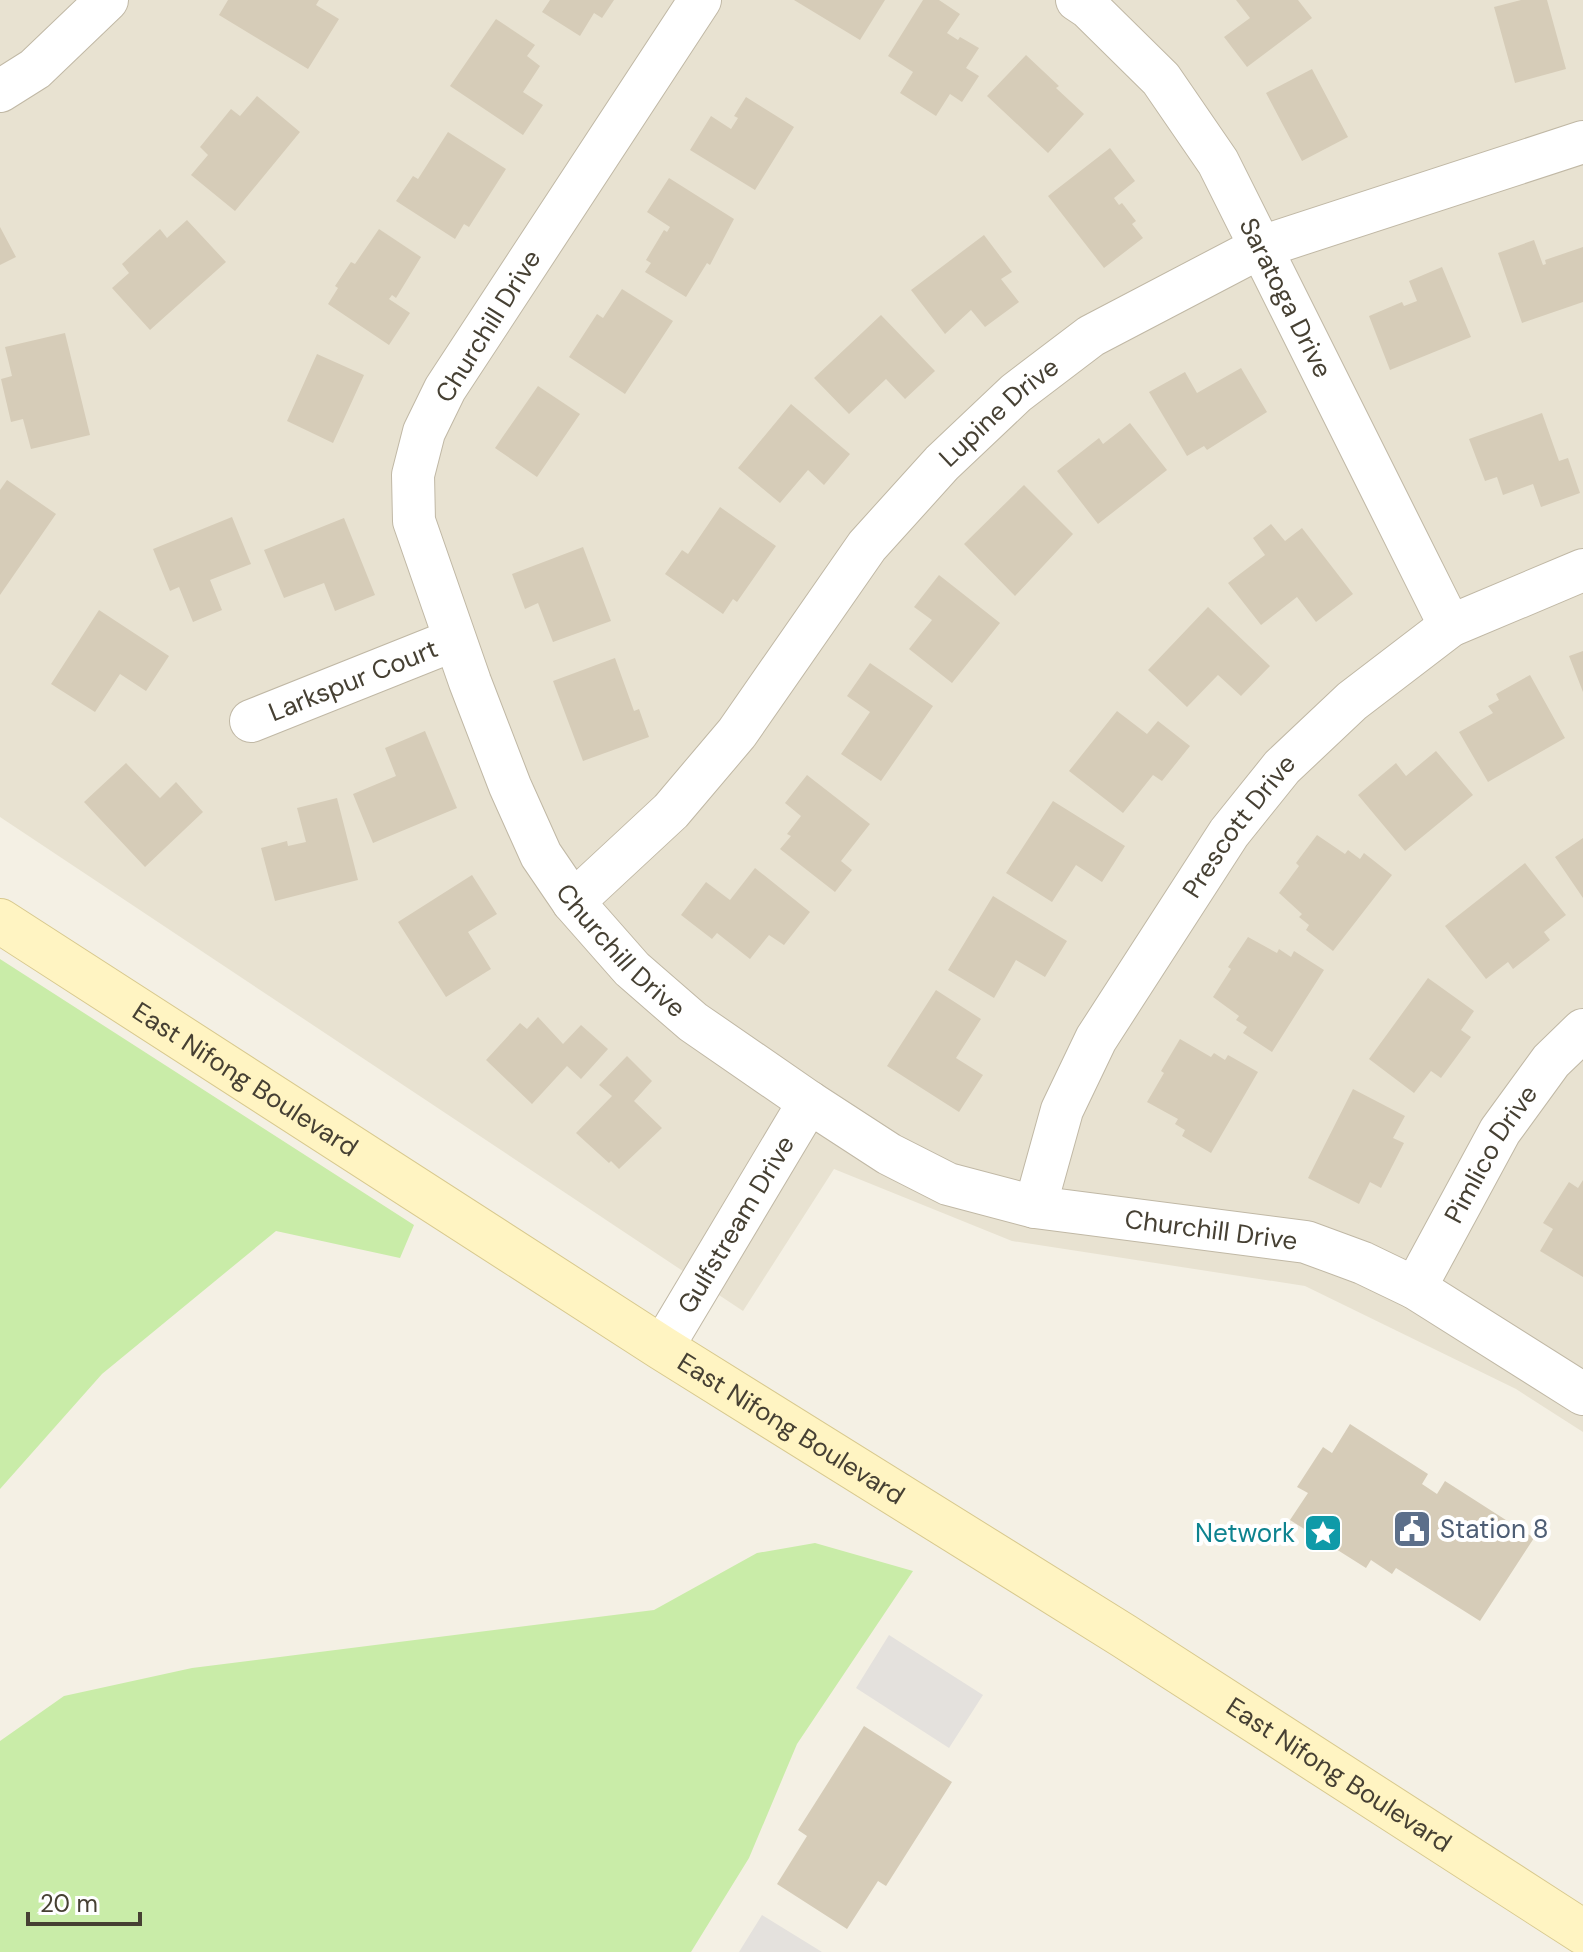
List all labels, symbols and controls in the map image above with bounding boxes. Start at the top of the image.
street label: Saratoga Drive [1232,212,1340,383]
street label: Churchill Drive [428,243,548,409]
street label: Lupine Drive [932,350,1066,474]
street label: Larkspur Court [264,631,443,729]
street label: Prescott Drive [1175,746,1302,904]
street label: Churchill Drive [548,877,693,1025]
street label: East Nifong Boulevard [126,994,365,1164]
street label: Pimlico Drive [1436,1078,1545,1229]
street label: Gulfstream Drive [670,1129,802,1319]
street label: Churchill Drive [1123,1202,1300,1258]
street label: East Nifong Boulevard [671,1345,911,1512]
public building icon: Station 8 [1391,1508,1433,1550]
place icon: Network [1302,1512,1344,1554]
place label: Station 8 [1440,1512,1549,1546]
place label: Network [1195,1516,1295,1550]
street label: East Nifong Boulevard [1220,1689,1458,1860]
scale bar [28,1876,140,1926]
text: 20 m [40,1888,98,1919]

